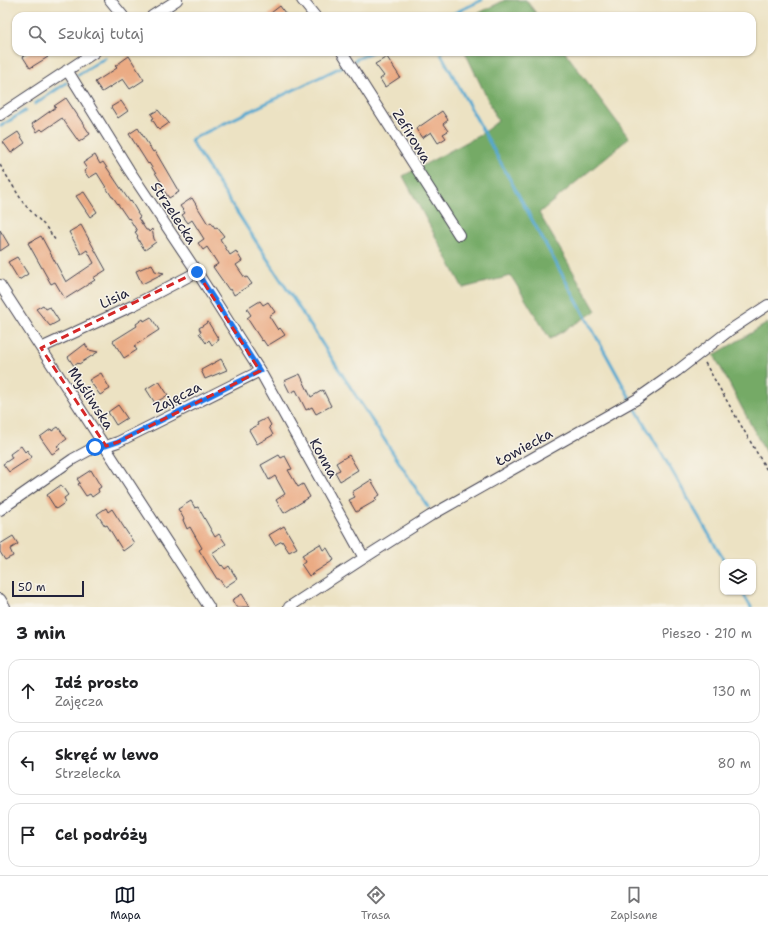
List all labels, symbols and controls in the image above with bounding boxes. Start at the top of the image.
search box [12,12,756,56]
icon: search [26,23,48,45]
text: Szukaj tutaj [58,24,144,44]
street label: Zefirowa [389,106,436,166]
street label: Strzelecka [147,178,201,248]
route end [188,263,206,281]
street label: Lisia [97,283,132,313]
street label: Myśliwska [64,363,118,433]
street label: Zajęcza [150,377,204,417]
street label: Łowiecka [491,424,556,470]
street label: Konna [306,435,342,481]
route start [86,438,104,456]
map controls [720,559,756,595]
button: layers [720,559,756,595]
scale bar [12,579,84,598]
text: 50 m [18,580,46,595]
text: 3 min [16,622,66,644]
text: Pieszo · 210 m [662,625,752,642]
text: Idź prosto [55,673,139,693]
icon: ahead [17,680,39,702]
text: 130 m [713,683,751,700]
text: Zajęcza [55,693,103,710]
text: Skręć w lewo [55,745,159,765]
icon: left [17,752,39,774]
text: 80 m [717,755,751,772]
text: Strzelecka [55,765,121,782]
icon: arrive [17,824,39,846]
text: Cel podróży [55,825,147,845]
tab: Mapa [110,884,141,923]
tab: Trasa [361,884,390,923]
tab: Zapisane [611,884,658,923]

